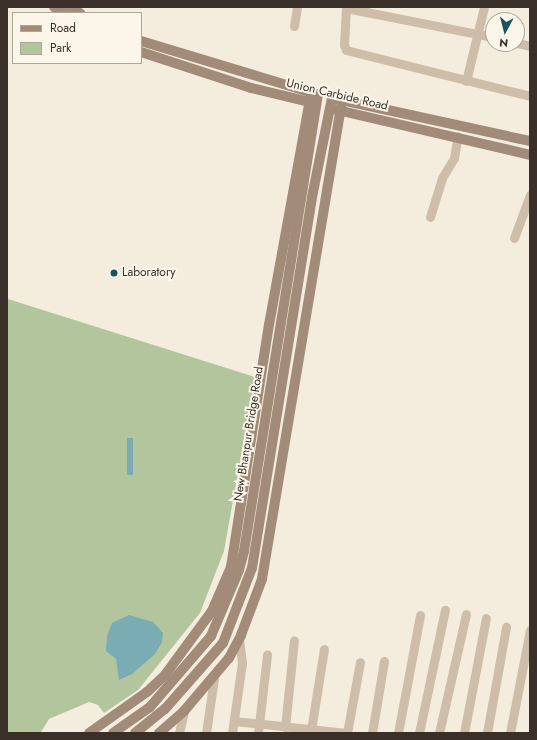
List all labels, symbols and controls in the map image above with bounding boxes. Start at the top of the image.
legend [12,12,142,64]
north arrow [485,12,525,52]
text: Road [50,19,76,37]
text: N [498,34,509,51]
text: Park [50,39,71,57]
street label: Union Carbide Road [285,76,389,114]
place label: Laboratory [122,266,176,280]
marker: Laboratory [109,268,119,278]
street label: New Bhanpur Bridge Road [231,366,267,502]

